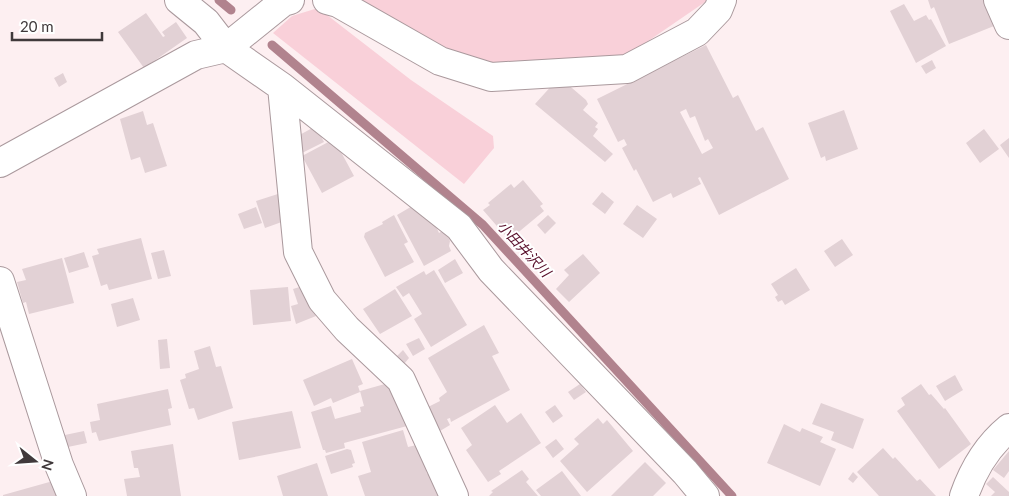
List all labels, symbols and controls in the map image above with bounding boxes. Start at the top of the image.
scale bar [12,10,102,42]
text: 20 m [20,17,54,35]
water label: 小田井沢川 [494,217,556,282]
north arrow [10,436,60,486]
text: N [38,457,58,473]

